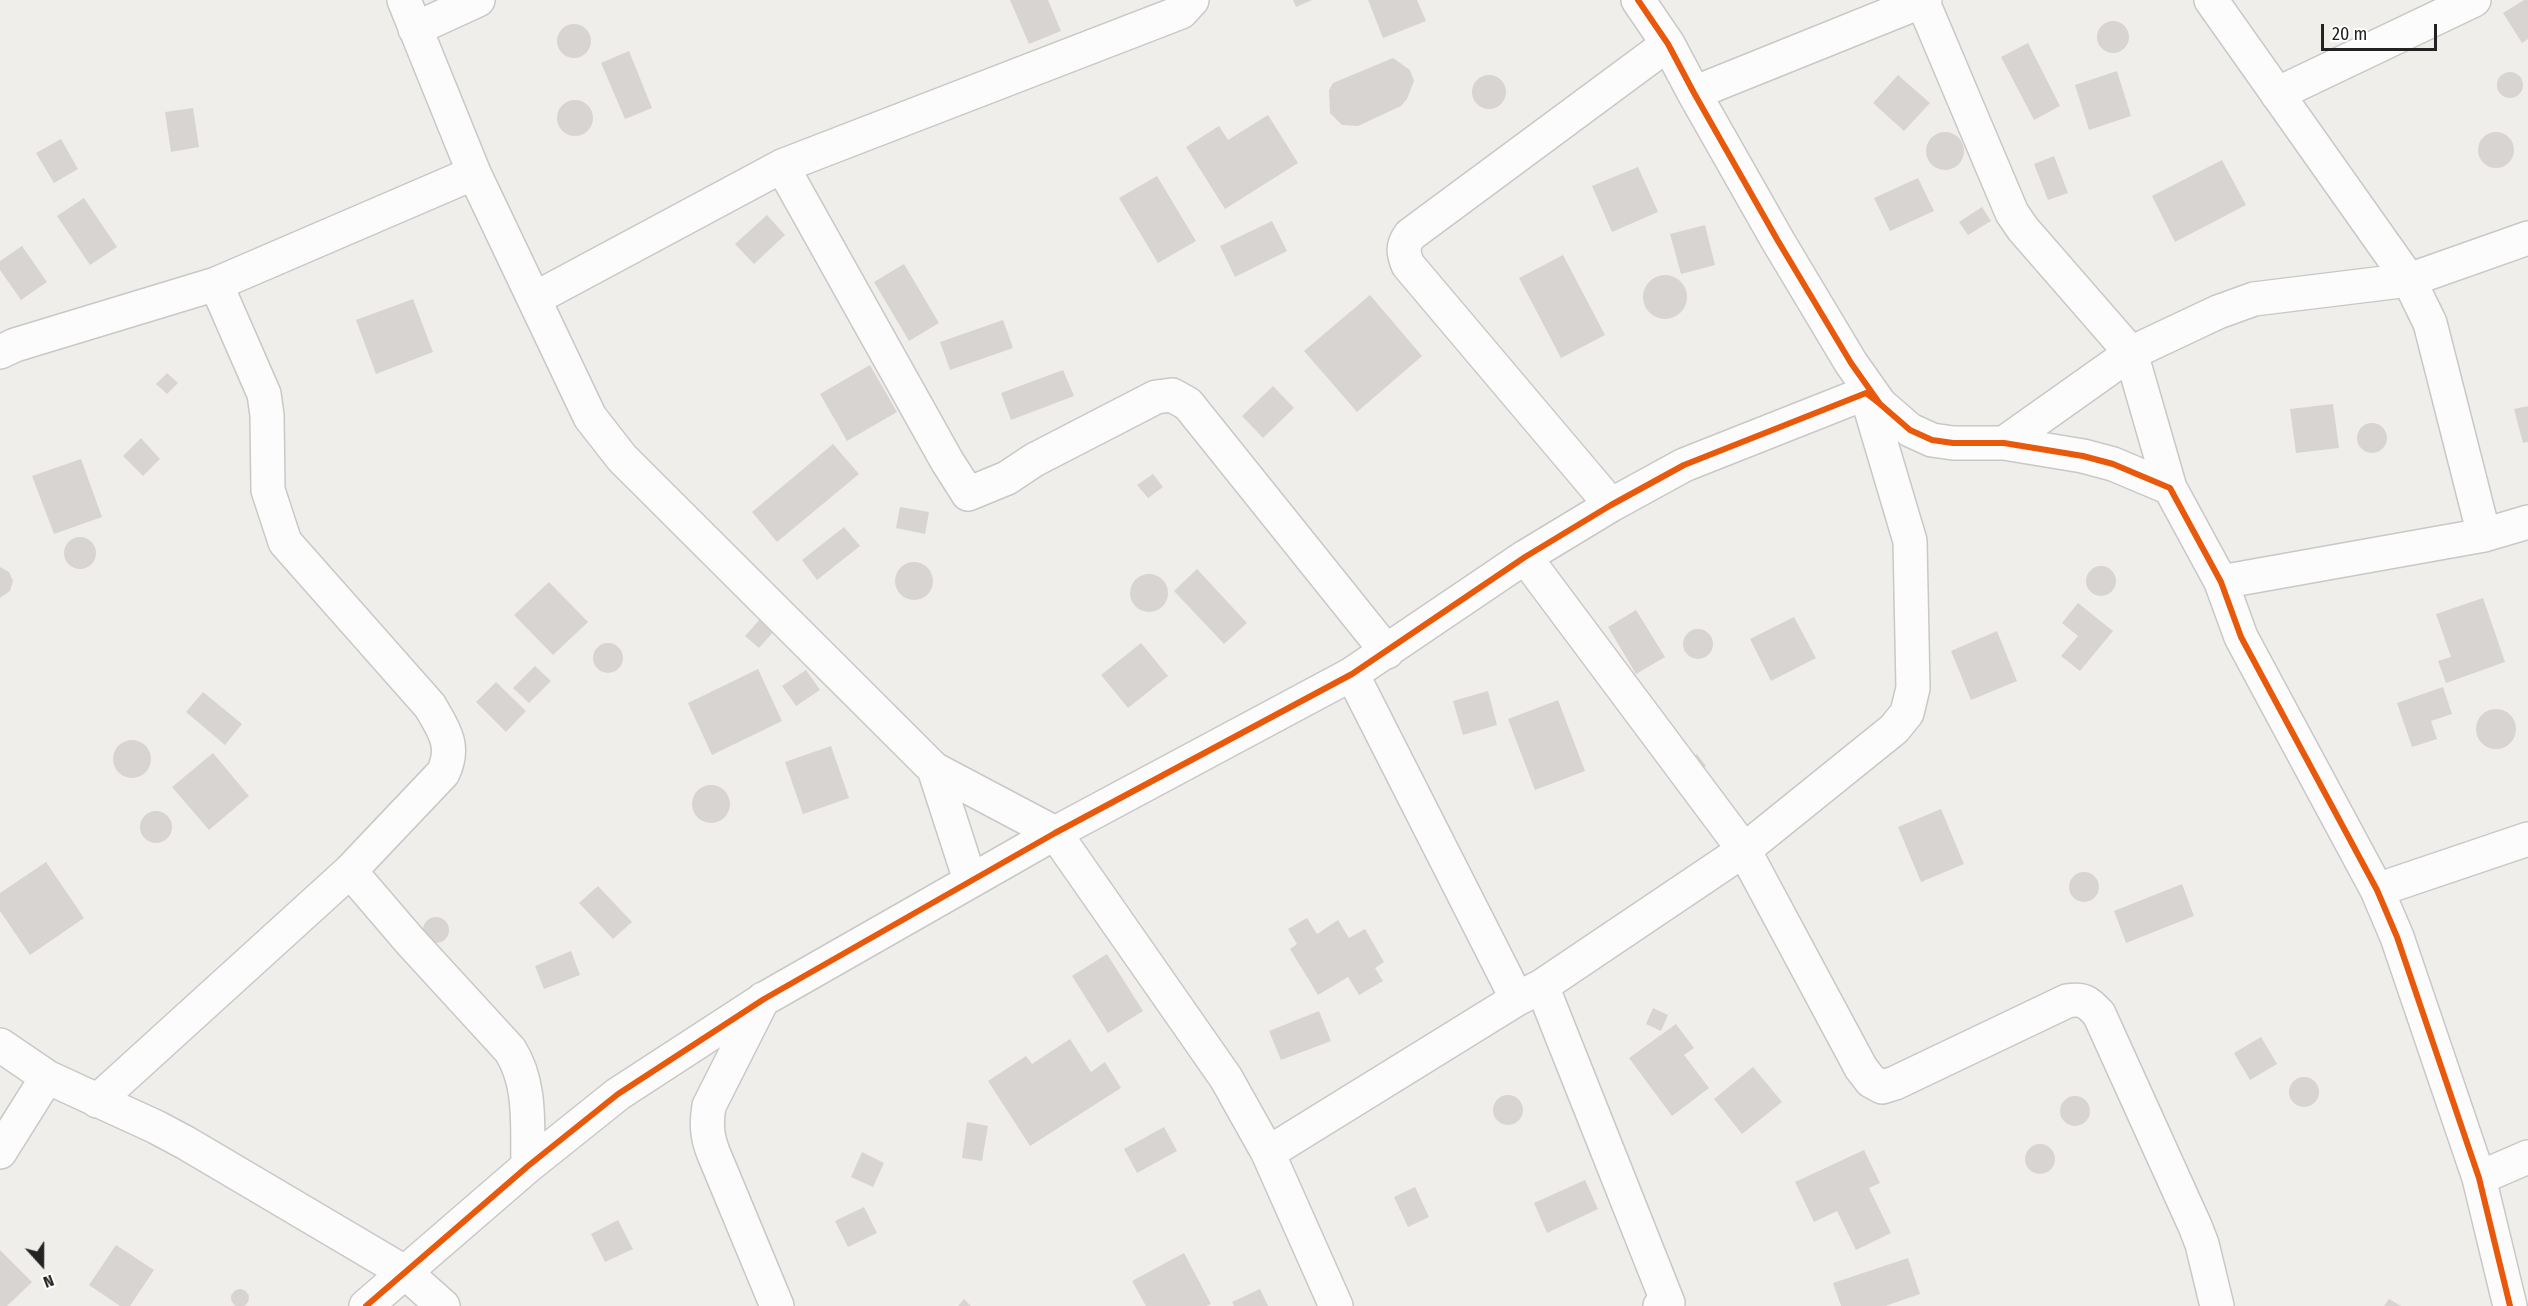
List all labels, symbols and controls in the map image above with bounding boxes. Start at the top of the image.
scale bar [2324,12,2440,50]
text: 20 m [2332,23,2367,45]
north arrow [12,1234,72,1294]
text: N [41,1271,57,1292]

